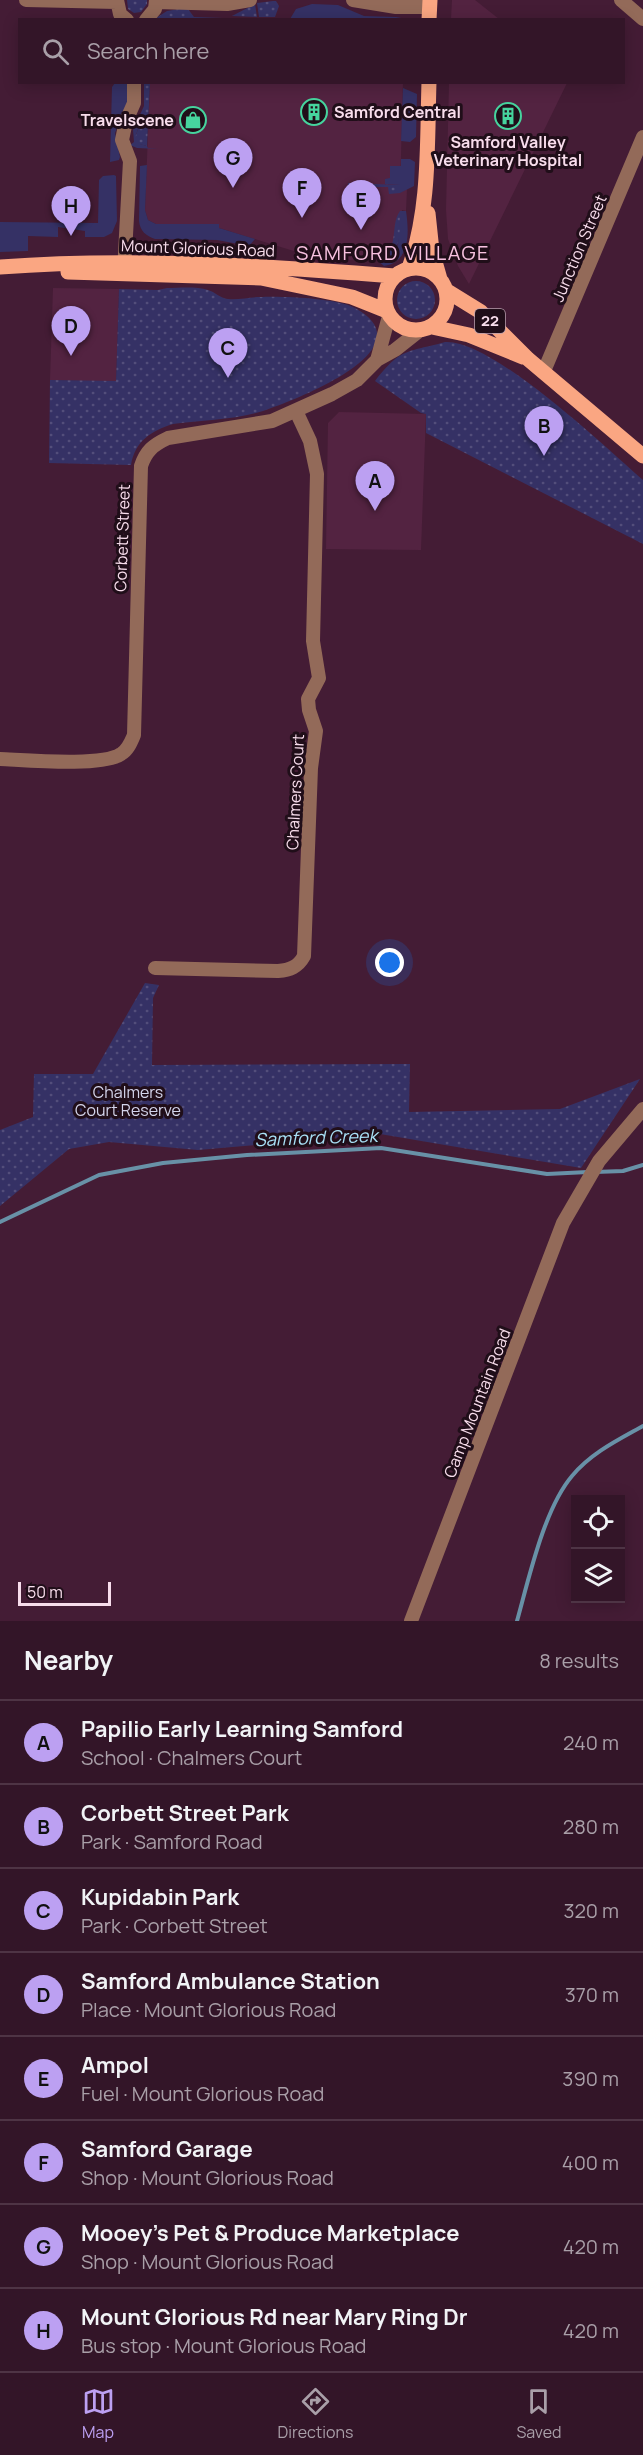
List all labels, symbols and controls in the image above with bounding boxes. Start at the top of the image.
search box [18,18,625,84]
icon: search [39,35,72,68]
text: Search here [87,36,209,66]
building icon: Samford Central [299,97,329,127]
place label: Samford Central [334,101,461,123]
building icon: Samford Valley Veterinary Hospital [493,101,523,131]
shop icon: Travelscene [178,105,208,135]
place label: Travelscene [81,109,174,131]
place label: Samford Valley Veterinary Hospital [434,131,582,171]
pin: G [214,138,252,188]
pin: F [282,168,322,218]
pin: E [342,180,380,230]
pin: H [52,186,90,236]
street label: Junction Street [546,191,612,305]
street label: Mount Glorious Road [121,234,275,262]
district label: SAMFORD VILLAGE [296,239,490,266]
pin: D [52,306,90,356]
road number: 22 [475,309,505,333]
pin: C [208,328,248,378]
pin: B [524,406,564,456]
pin: A [356,462,394,511]
street label: Corbett Street [109,484,135,592]
street label: Chalmers Court [281,733,309,851]
your location [375,948,404,977]
park label: Chalmers Court Reserve [75,1081,181,1121]
water label: Samford Creek [254,1123,381,1151]
street label: Camp Mountain Road [438,1325,516,1481]
map controls [571,1495,625,1603]
button: locate [571,1495,625,1549]
button: layers [571,1549,625,1603]
scale bar [18,1579,111,1606]
text: 50 m [27,1581,63,1603]
text: Nearby [24,1642,113,1678]
text: 8 results [539,1647,619,1674]
text: Papilio Early Learning Samford [81,1714,403,1744]
text: A [37,1729,50,1756]
text: 240 m [563,1729,619,1756]
text: School · Chalmers Court [81,1744,302,1771]
text: Corbett Street Park [81,1798,289,1828]
text: B [37,1813,50,1840]
text: 280 m [563,1813,619,1840]
text: Park · Samford Road [81,1828,263,1855]
text: Kupidabin Park [81,1882,239,1912]
text: C [36,1897,51,1924]
text: 320 m [563,1897,619,1924]
text: Park · Corbett Street [81,1912,268,1939]
text: Samford Ambulance Station [81,1966,380,1996]
text: D [36,1981,51,2008]
text: 370 m [565,1981,619,2008]
text: Place · Mount Glorious Road [81,1996,336,2023]
text: Ampol [81,2050,149,2080]
text: E [38,2065,49,2092]
text: 390 m [562,2065,619,2092]
text: Fuel · Mount Glorious Road [81,2080,324,2107]
text: Samford Garage [81,2134,253,2164]
text: F [38,2149,49,2176]
text: 400 m [562,2149,619,2176]
text: Shop · Mount Glorious Road [81,2164,334,2191]
text: Mooey's Pet & Produce Marketplace [81,2218,459,2248]
text: G [36,2233,51,2260]
text: 420 m [563,2233,619,2260]
text: Shop · Mount Glorious Road [81,2248,334,2275]
text: Mount Glorious Rd near Mary Ring Dr [81,2302,467,2332]
text: H [36,2317,51,2344]
text: 420 m [563,2317,619,2344]
text: Bus stop · Mount Glorious Road [81,2332,366,2359]
tab: Map [82,2385,115,2443]
tab: Directions [278,2385,353,2443]
tab: Saved [516,2385,561,2443]

